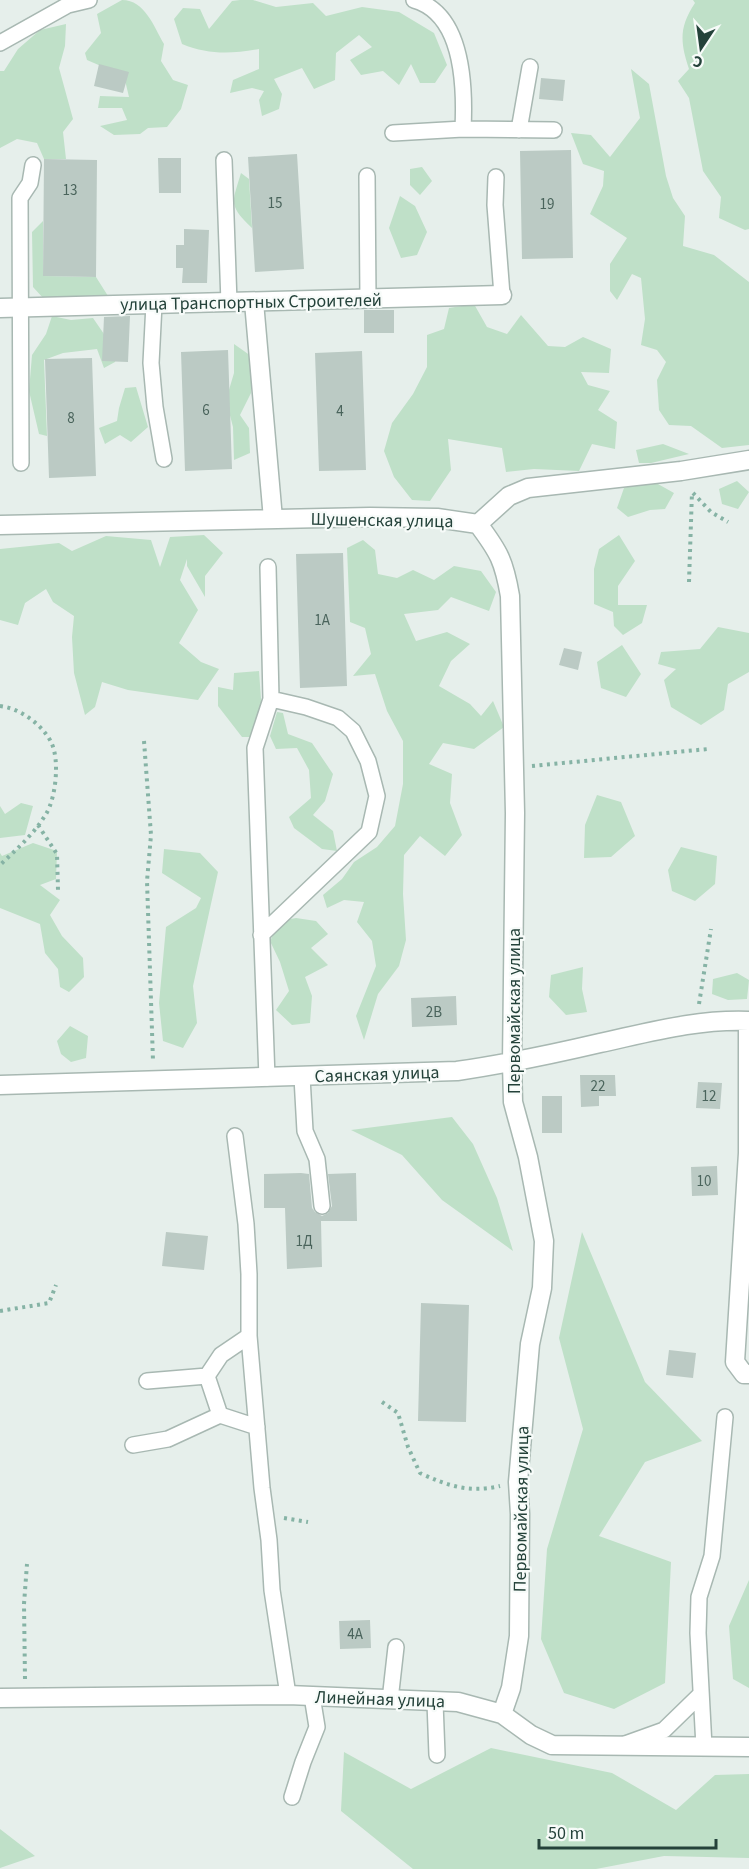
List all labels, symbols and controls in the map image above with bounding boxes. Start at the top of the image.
north arrow [671,18,731,78]
text: С [691,50,705,73]
house number: 13 [63,180,77,201]
house number: 15 [268,193,282,214]
house number: 19 [540,194,554,215]
street label: улица Транспортных Строителей [120,288,382,317]
house number: 6 [202,400,210,421]
house number: 4 [336,401,344,422]
house number: 8 [67,408,75,429]
street label: Шушенская улица [310,507,454,534]
house number: 1А [314,610,331,631]
street label: Первомайская улица [502,928,527,1094]
house number: 2В [426,1002,442,1023]
street label: Саянская улица [314,1060,440,1089]
house number: 22 [591,1076,605,1097]
house number: 12 [702,1086,716,1107]
house number: 10 [697,1171,711,1192]
house number: 1Д [295,1231,313,1252]
street label: Первомайская улица [508,1426,535,1592]
house number: 4А [347,1624,364,1645]
street label: Линейная улица [315,1685,445,1714]
scale bar [539,1812,716,1850]
text: 50 m [548,1821,584,1846]

